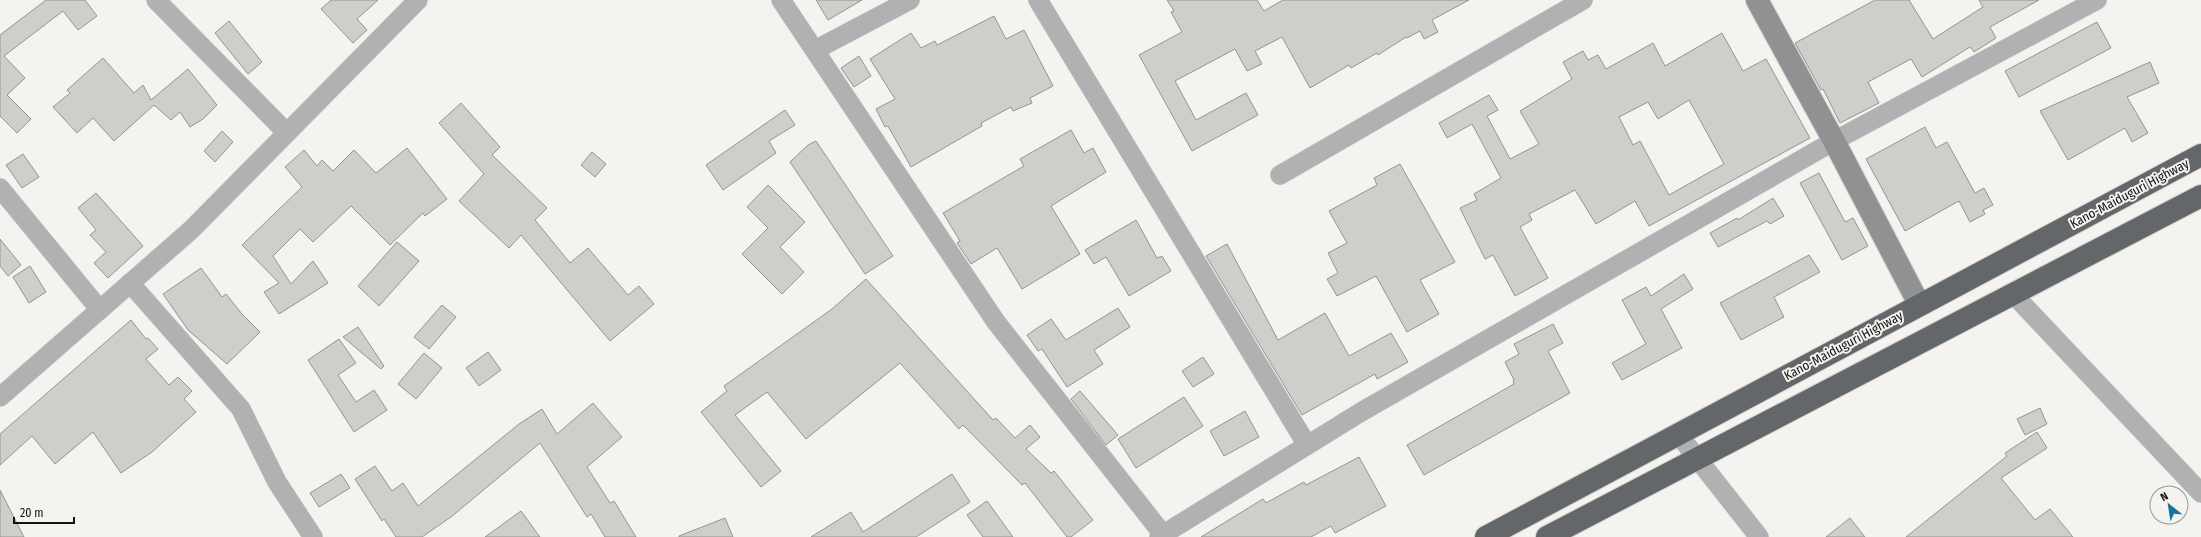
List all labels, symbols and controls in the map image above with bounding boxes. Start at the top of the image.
street label: Kano-Maiduguri Highway [2067,156,2191,231]
street label: Kano-Maiduguri Highway [1781,308,1905,383]
north arrow [2149,485,2189,525]
text: N [2158,489,2170,504]
scale bar [14,499,74,525]
text: 20 m [20,506,44,520]

